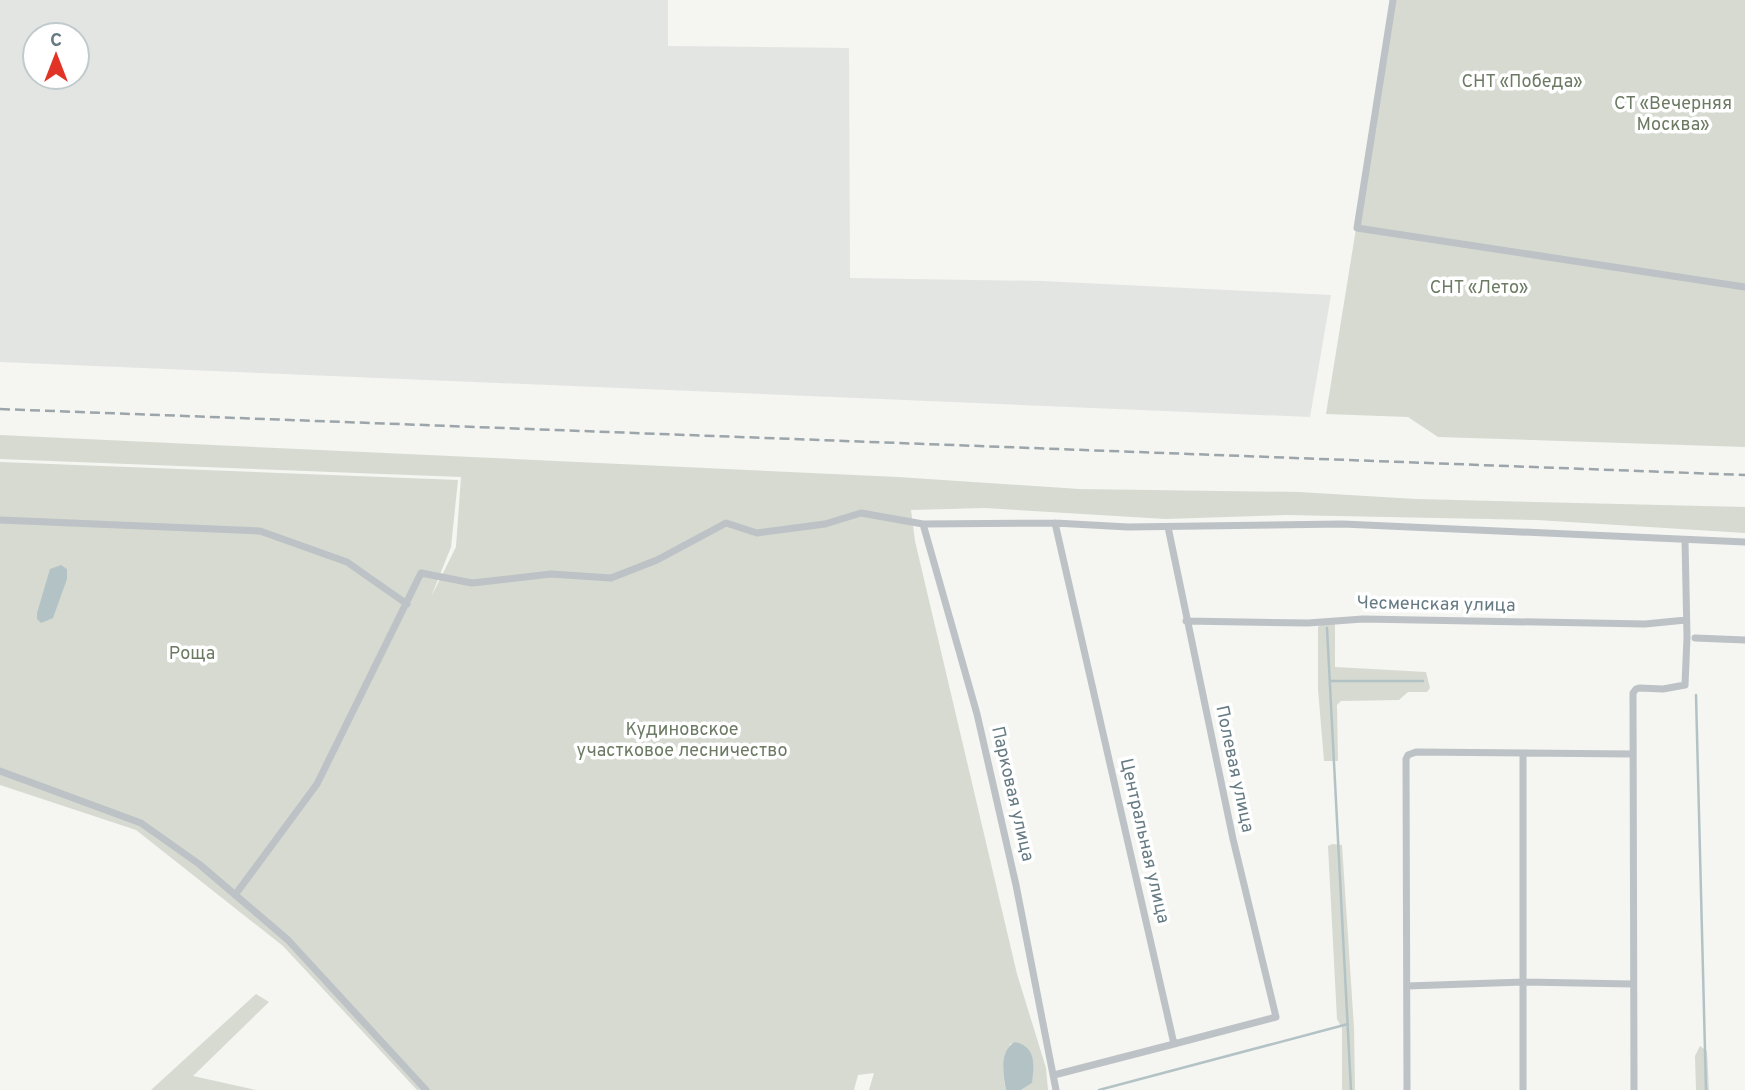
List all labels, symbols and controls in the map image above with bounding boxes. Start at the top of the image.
north arrow [21,21,91,91]
text: С [50,29,62,53]
park label: СНТ «Победа» [1462,71,1582,94]
park label: СТ «Вечерняя Москва» [1614,93,1732,137]
park label: СНТ «Лето» [1430,277,1528,300]
street label: Чесменская улица [1356,592,1516,618]
park label: Роща [169,643,215,666]
street label: Полевая улица [1209,703,1259,835]
park label: Кудиновское участковое лесничество [577,719,787,763]
street label: Парковая улица [985,724,1039,864]
street label: Центральная улица [1114,756,1174,926]

